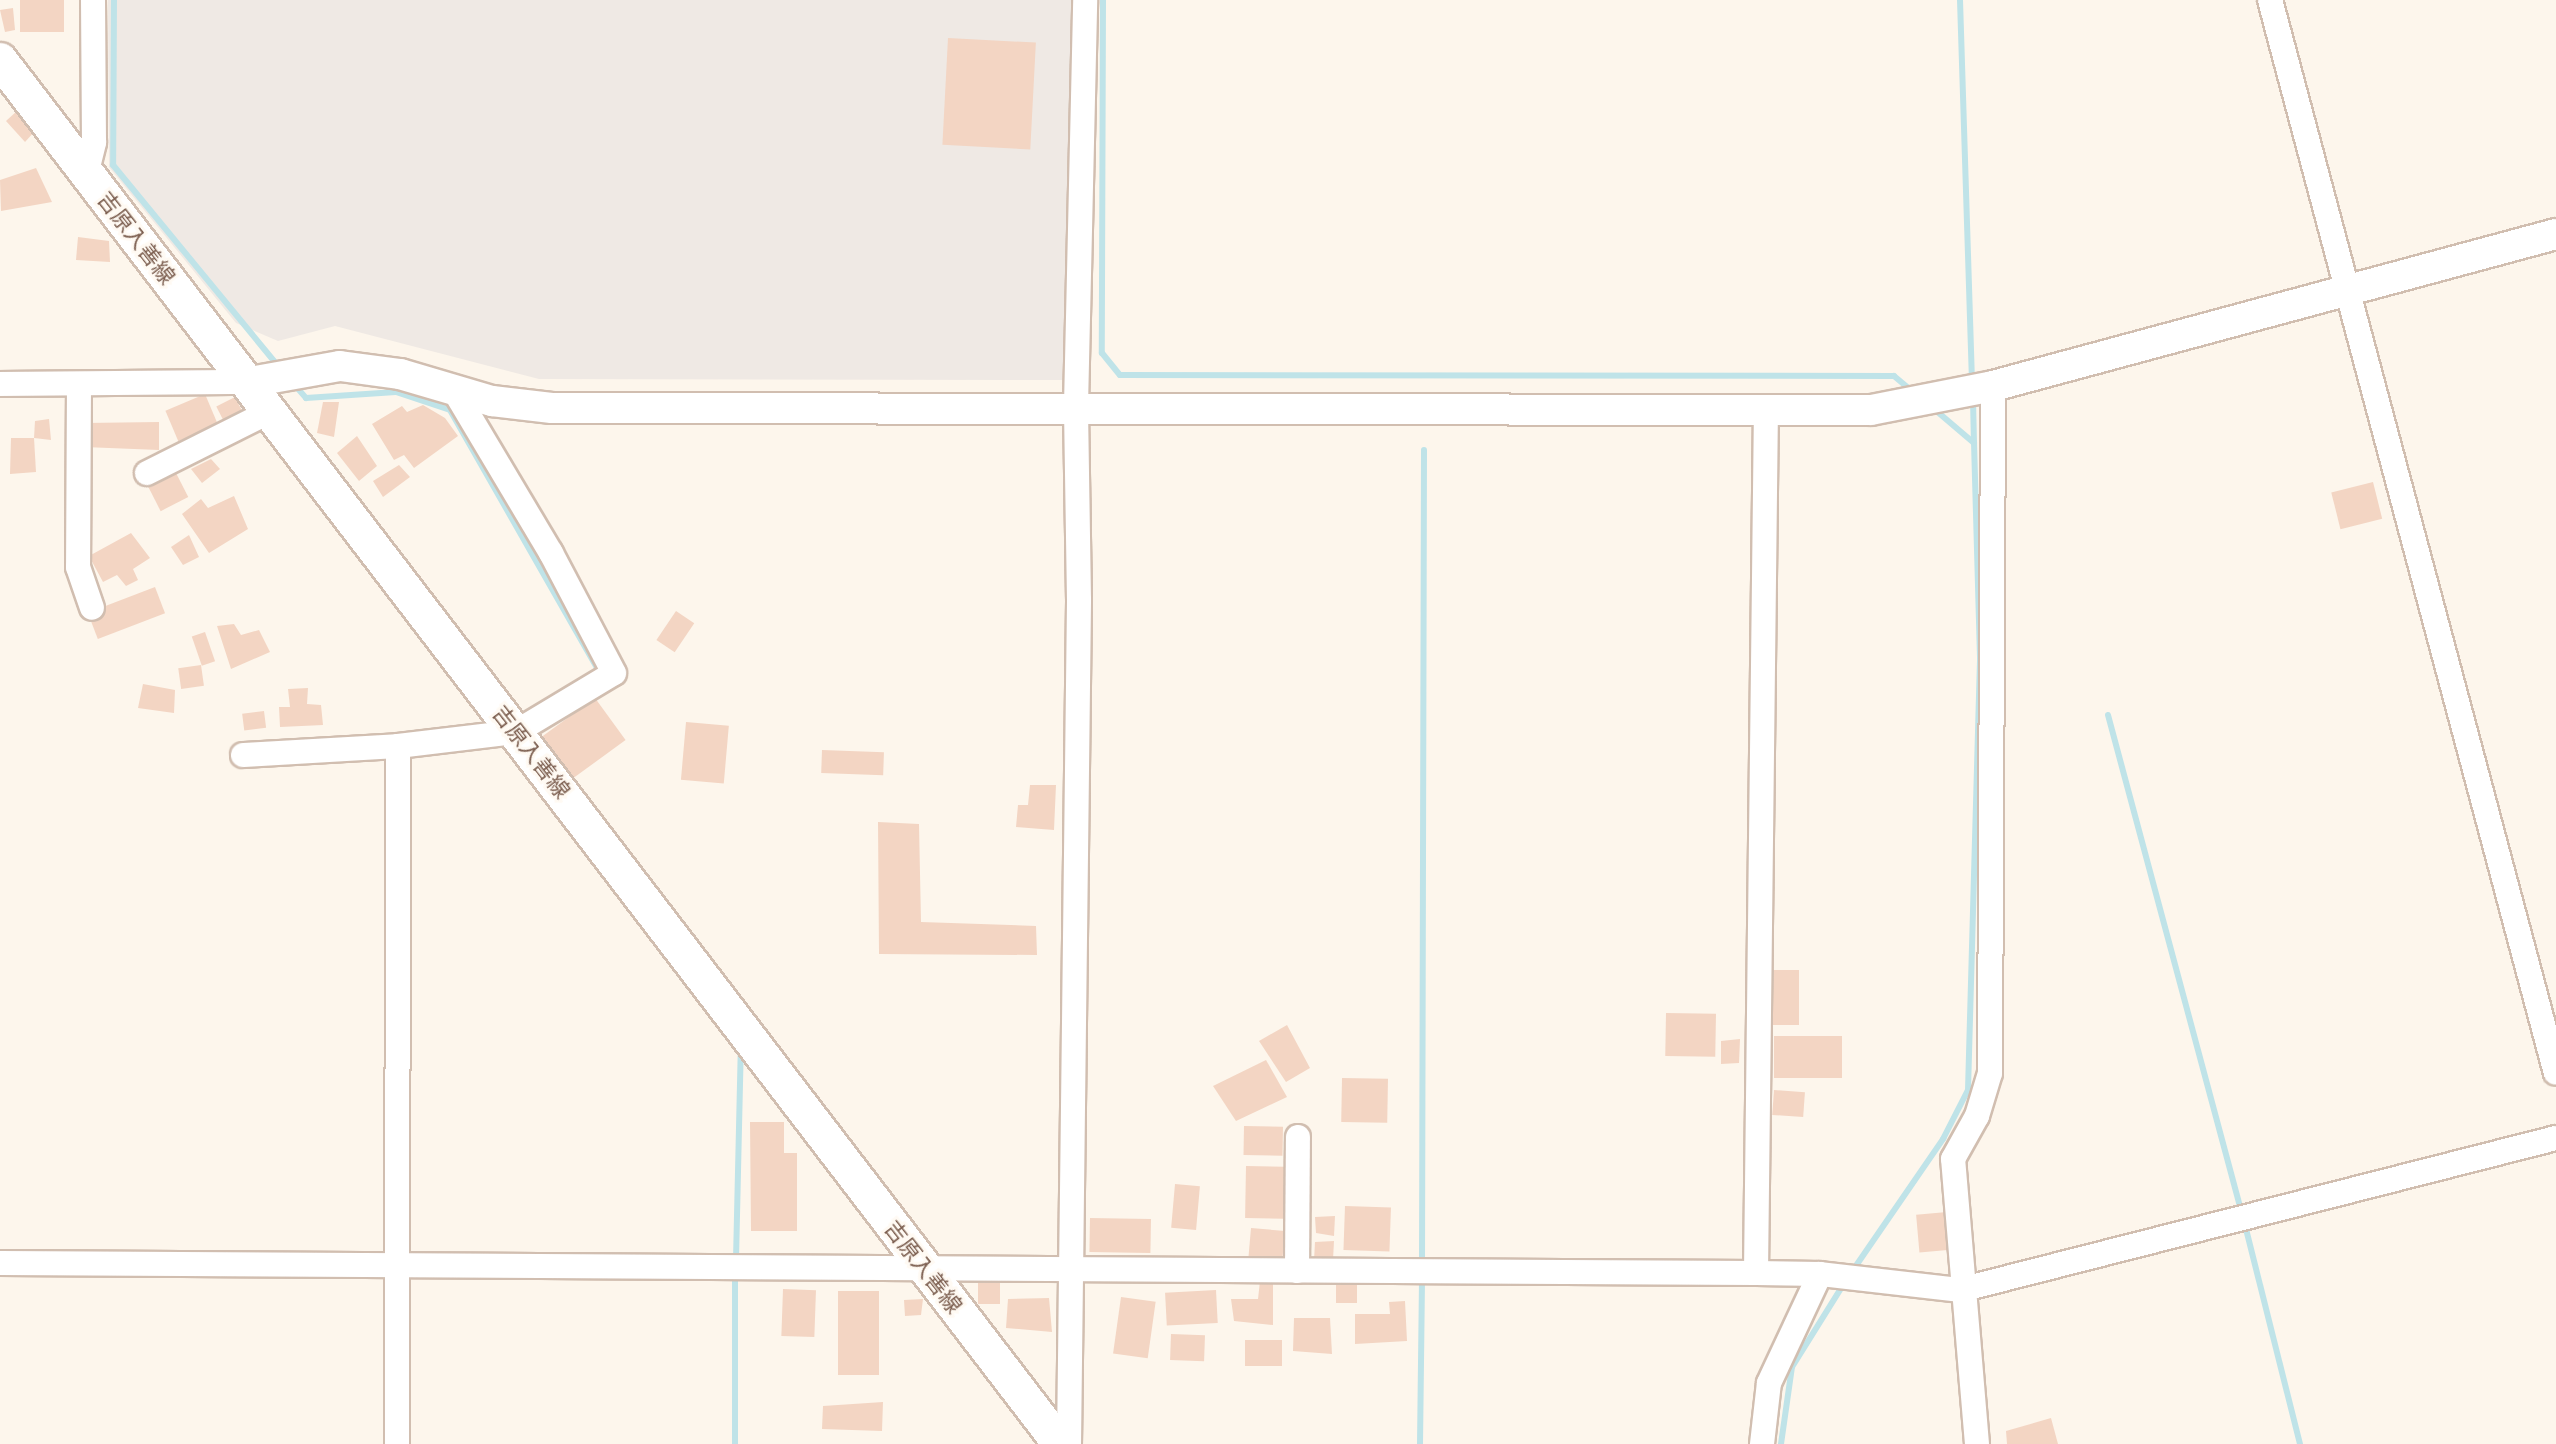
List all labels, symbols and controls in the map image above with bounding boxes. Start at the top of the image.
street label: 吉原入善線 [92,187,180,289]
street label: 吉原入善線 [487,701,575,803]
street label: 吉原入善線 [879,1216,967,1318]

